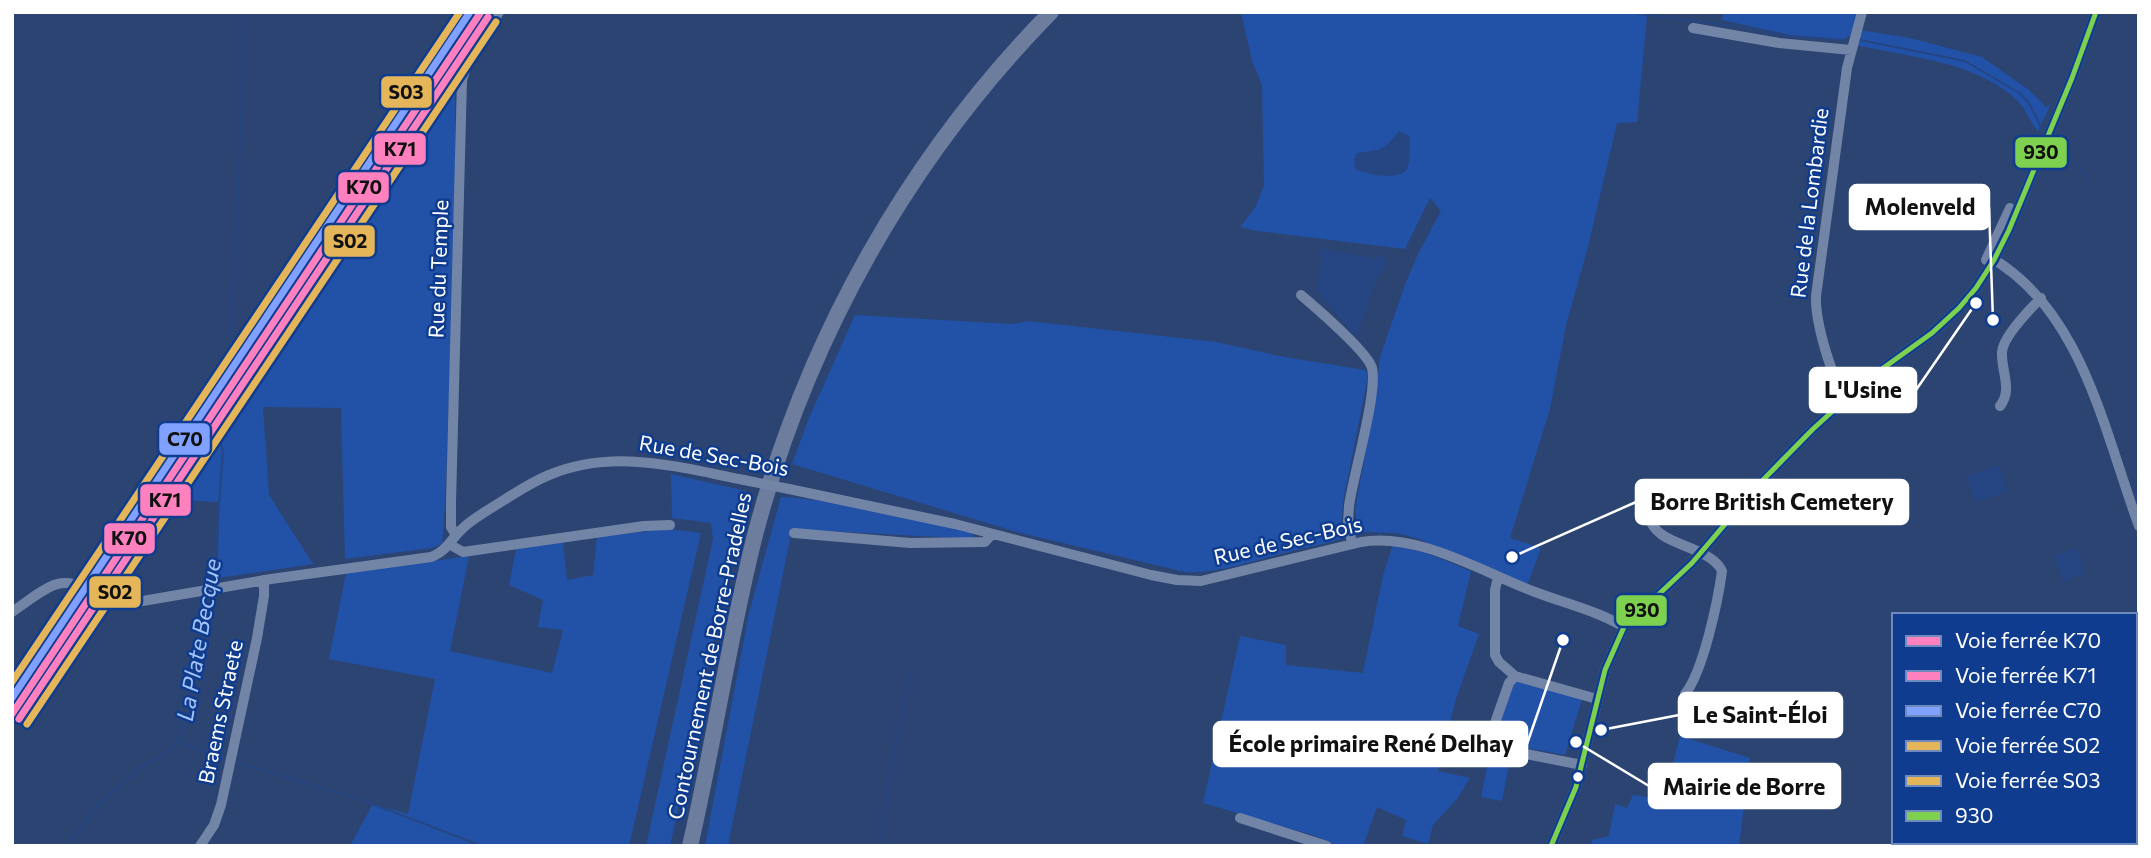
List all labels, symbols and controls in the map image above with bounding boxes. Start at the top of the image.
line badge: S03 [380,75,433,109]
text: S03 [389,80,424,103]
street label: Rue de la Lombardie [1784,106,1833,299]
line badge: K71 [373,132,427,166]
line badge: 930 [2014,136,2068,169]
text: K71 [384,137,416,160]
text: 930 [2023,140,2059,163]
line badge: K70 [337,171,390,204]
text: K70 [346,175,382,198]
callout: Molenveld [1850,185,1989,229]
text: Molenveld [1865,192,1975,220]
street label: Rue du Temple [423,199,452,339]
line badge: S02 [323,224,376,258]
text: S02 [333,229,367,252]
callout: L'Usine [1810,368,1916,412]
text: L'Usine [1824,375,1902,403]
line badge: C70 [158,422,211,456]
text: C70 [167,427,203,450]
street label: Rue de Sec-Bois [637,429,791,480]
callout: Borre British Cemetery [1636,480,1908,524]
line badge: K71 [139,483,192,517]
text: Borre British Cemetery [1650,487,1894,515]
text: K71 [149,488,181,511]
street label: Contournement de Borre-Pradelles [662,490,755,822]
street label: Rue de Sec-Bois [1211,510,1364,569]
line badge: K70 [103,522,156,555]
text: K70 [111,526,147,549]
water label: La Plate Becque [170,556,226,723]
line badge: S02 [88,575,142,609]
text: S02 [98,580,132,603]
line badge: 930 [1615,594,1668,627]
text: 930 [1624,598,1660,621]
legend [1892,613,2137,844]
text: Voie ferrée K70 [1955,627,2101,652]
street label: Braems Straete [192,638,247,786]
text: Voie ferrée K71 [1955,662,2097,687]
callout: Le Saint-Éloi [1679,693,1842,737]
text: Voie ferrée C70 [1955,697,2102,722]
text: Le Saint-Éloi [1692,700,1828,728]
callout: École primaire René Delhay [1214,722,1527,766]
text: École primaire René Delhay [1228,729,1514,757]
text: Voie ferrée S02 [1955,732,2100,757]
callout: Mairie de Borre [1649,764,1840,808]
text: Voie ferrée S03 [1955,767,2100,792]
unlabelled marker [1571,770,1585,784]
text: Mairie de Borre [1663,772,1825,800]
text: 930 [1955,802,1993,827]

